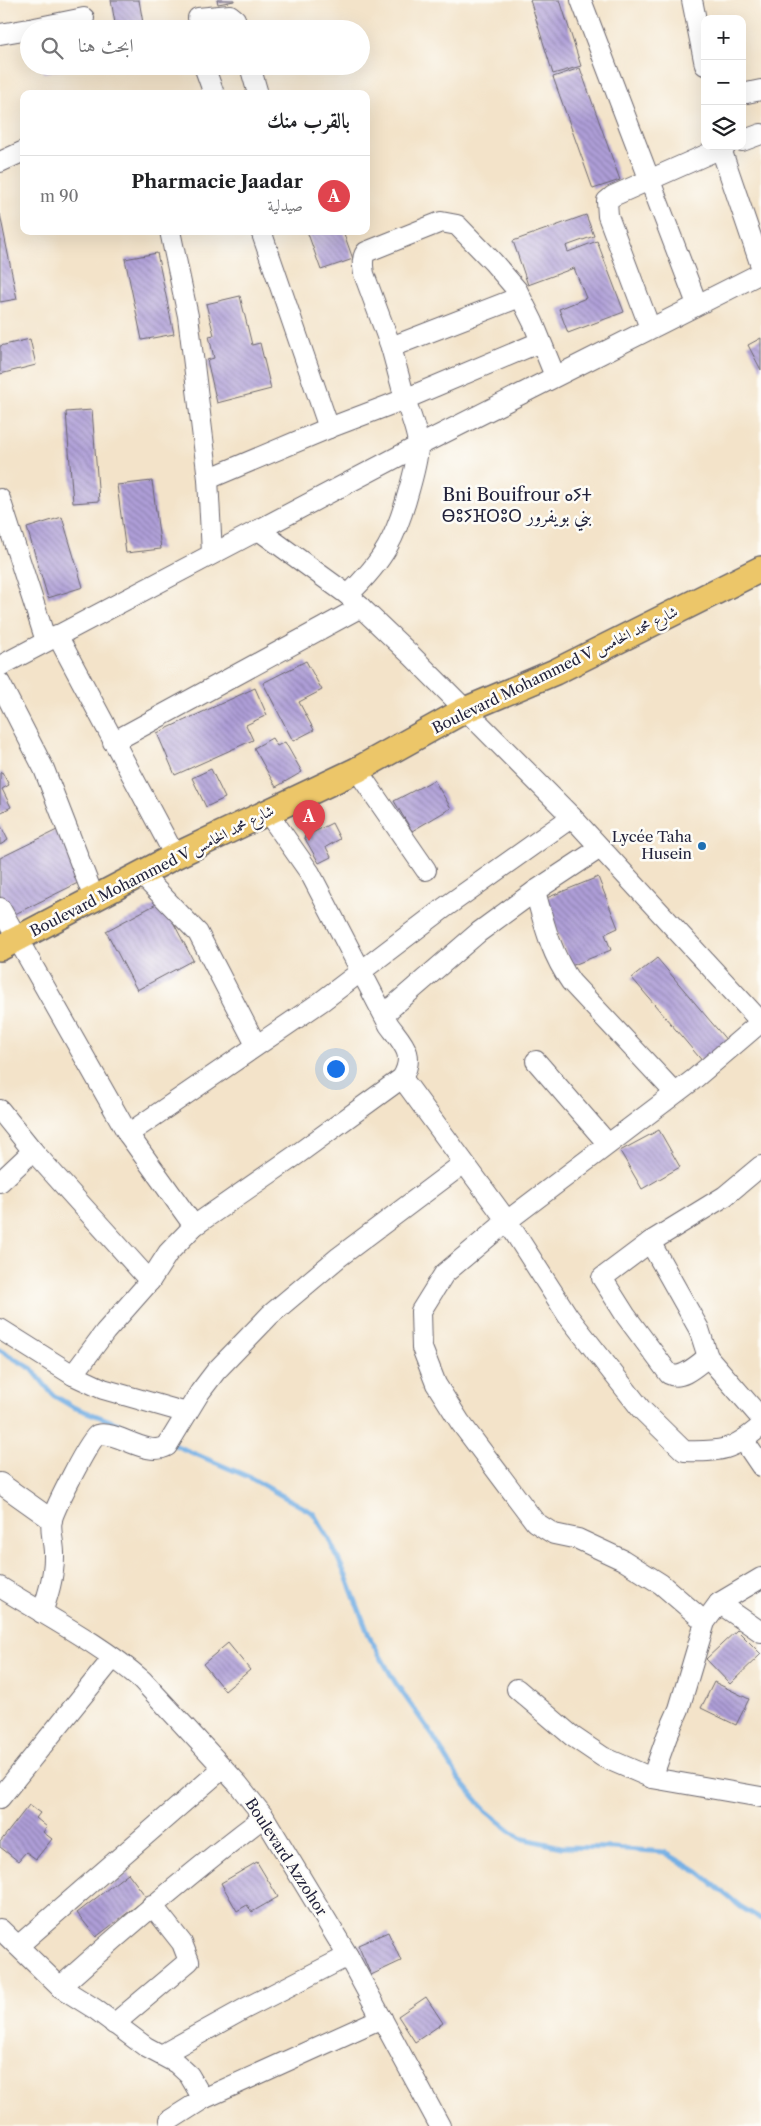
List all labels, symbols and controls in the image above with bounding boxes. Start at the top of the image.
map controls [701,15,746,150]
button: + [701,15,746,60]
search box [20,20,370,75]
icon: search [38,34,66,62]
text: ابحث هنا [78,34,134,57]
button: − [701,60,746,105]
button: layers [701,105,746,150]
text: بالقرب منك [267,108,350,133]
text: Pharmacie Jaadar [131,170,303,193]
text: 90 m [40,186,79,206]
text: A [328,186,340,206]
text: صيدلية [268,195,303,215]
district label: Bni Bouifrour ⴰⵢⵜ ⴱⵓⵢⴼⵔⵓⵔ بني بويفرور [442,484,592,532]
street label: Boulevard Mohammed V شارع محمد الخامس [429,602,682,741]
pin: A [293,800,325,841]
street label: Boulevard Mohammed V شارع محمد الخامس [27,801,279,944]
place label: Lycée Taha Husein [612,827,693,863]
marker: Lycée Taha Husein [696,840,708,852]
your location [323,1056,349,1082]
street label: Boulevard Azzohor [241,1794,332,1920]

